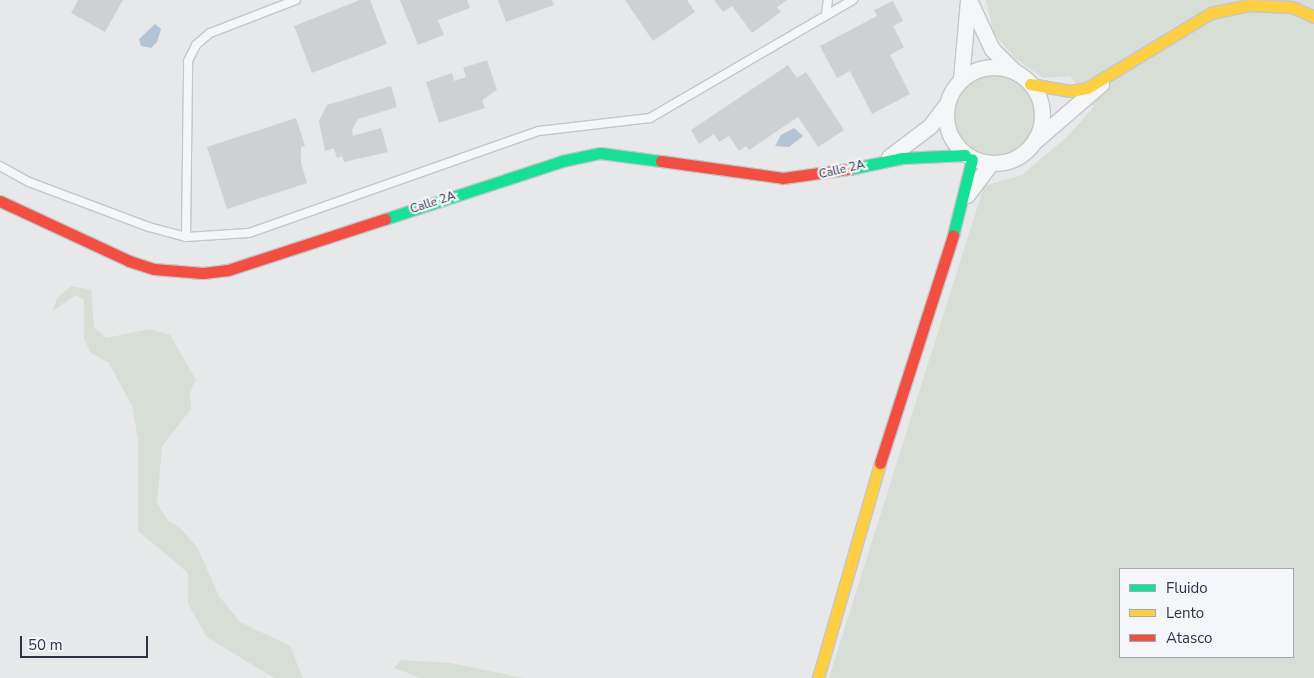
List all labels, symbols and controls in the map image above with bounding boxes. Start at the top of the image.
street label: Calle 2A [818,158,866,182]
street label: Calle 2A [409,189,457,217]
legend [1119,568,1294,658]
text: Fluido [1166,578,1208,598]
text: Lento [1166,603,1204,623]
scale bar [22,626,150,658]
text: Atasco [1166,628,1212,648]
text: 50 m [28,635,63,655]

